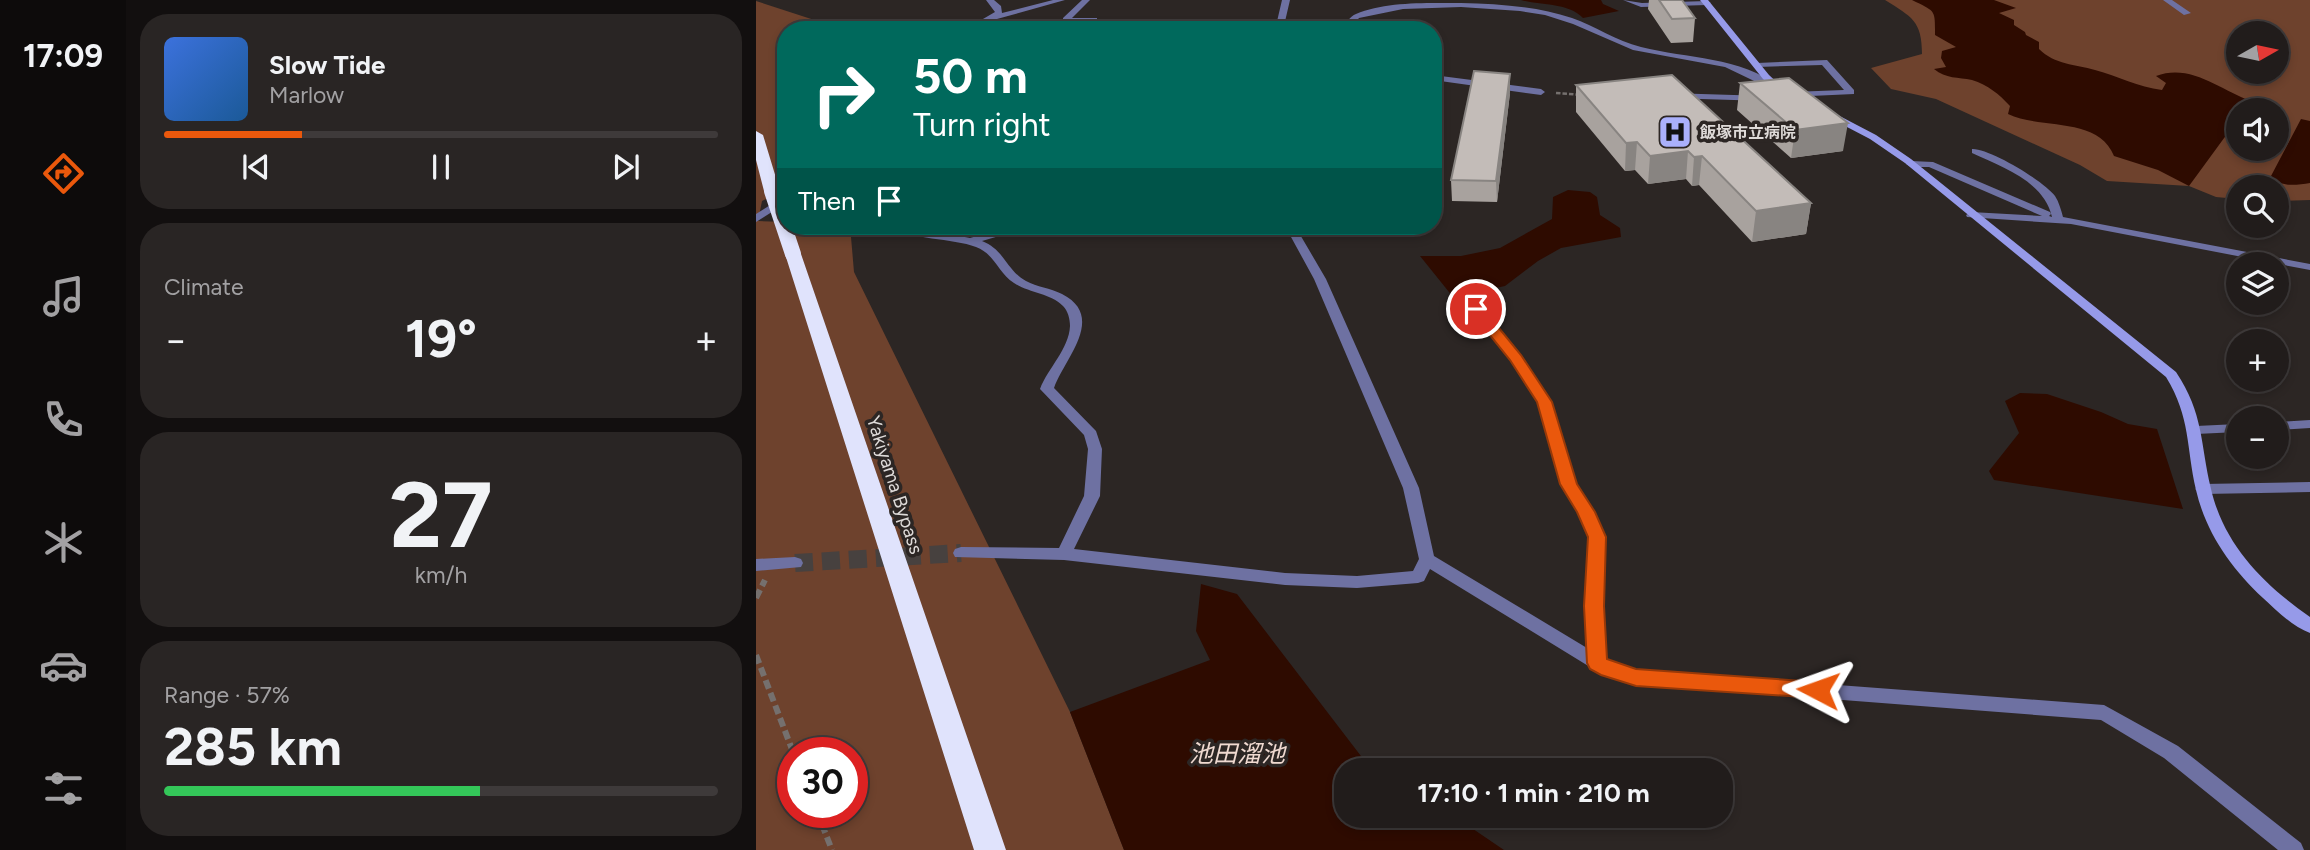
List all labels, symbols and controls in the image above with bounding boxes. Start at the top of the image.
north arrow [2226,21,2289,84]
map controls [2226,21,2289,469]
text: 17:09 [23,37,103,75]
text: 50 m [913,46,1028,105]
text: Slow Tide [269,49,385,81]
icon: right [798,49,889,140]
text: Marlow [269,81,344,109]
button: sound [2226,98,2289,161]
text: Turn right [913,106,1051,144]
hospital icon: 飯塚市立病院 [1656,113,1694,151]
place label: 飯塚市立病院 [1699,123,1796,142]
icon: previous [237,148,275,186]
icon: pause [422,148,460,186]
icon: next [607,148,645,186]
icon: directions [39,149,88,198]
button: search [2226,175,2289,238]
icon: arrive [870,182,908,220]
text: Then [798,185,856,217]
button: layers [2226,252,2289,315]
icon: music [39,272,88,321]
text: Climate [164,273,243,301]
pin [1446,279,1506,339]
icon: arrive [1457,290,1495,328]
text: 19° [405,308,477,370]
text: − [164,317,188,363]
text: + [694,317,718,363]
button: + [2226,329,2289,392]
icon: phone [39,395,88,444]
button: − [2226,406,2289,469]
street label: Yakiyama Bypass [862,413,928,557]
text: 27 [389,461,493,570]
icon: climate [39,518,88,567]
text: km/h [415,561,467,589]
icon: car [39,641,88,690]
position arrow [1781,653,1855,727]
text: Range · 57% [164,681,290,709]
text: 285 km [164,716,342,778]
speed limit sign: 30 [777,737,868,828]
water label: 池田溜池 [1189,739,1287,768]
icon: filters [39,764,88,813]
text: 17:10 · 1 min · 210 m [1417,777,1650,809]

